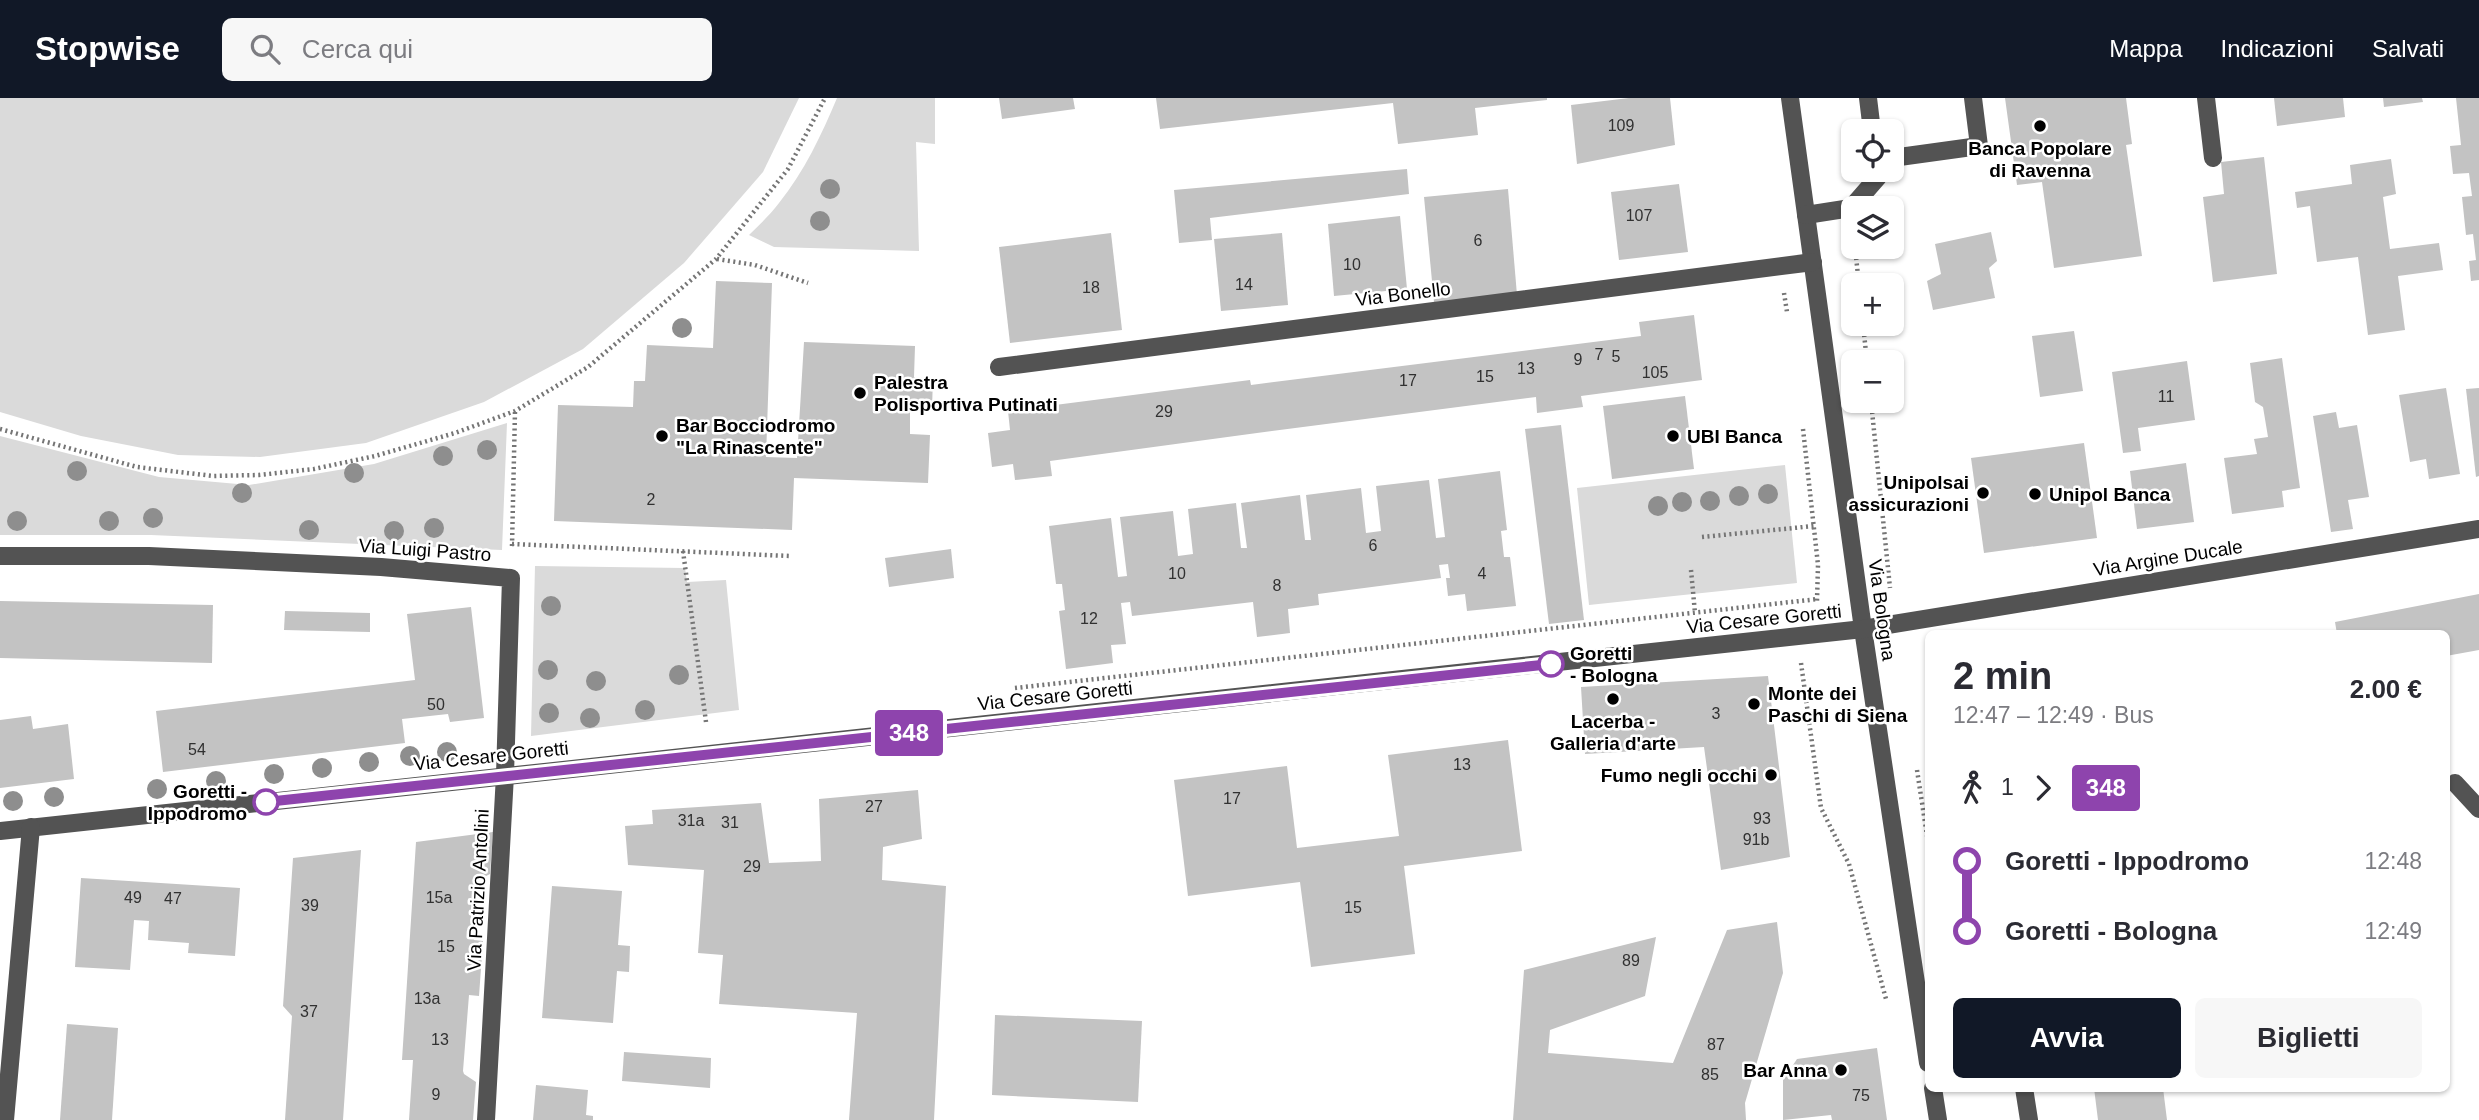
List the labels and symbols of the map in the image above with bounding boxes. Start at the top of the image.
house number: 109 [1608,117,1634,134]
marker: Banca Popolare di Ravenna [2032,118,2048,134]
place label: Banca Popolare di Ravenna [1968,138,2112,181]
house number: 107 [1626,207,1652,224]
house number: 6 [1474,232,1483,249]
house number: 10 [1343,256,1361,273]
house number: 14 [1235,276,1253,293]
street label: Via Bonello [1354,278,1452,310]
house number: 18 [1082,279,1100,296]
house number: 7 [1595,346,1604,363]
house number: 5 [1612,348,1621,365]
house number: 9 [1574,351,1583,368]
house number: 13 [1517,360,1535,377]
house number: 105 [1642,364,1668,381]
house number: 15 [1476,368,1494,385]
place label: Palestra Polisportiva Putinati [874,372,1058,415]
house number: 17 [1399,372,1417,389]
marker: Palestra Polisportiva Putinati [852,385,868,401]
house number: 11 [2158,388,2174,405]
house number: 29 [1155,403,1173,420]
place label: Bar Bocciodromo "La Rinascente" [676,415,835,458]
place label: UBI Banca [1687,426,1782,447]
marker: Bar Bocciodromo "La Rinascente" [654,428,670,444]
marker: UBI Banca [1665,428,1681,444]
place label: Unipolsai assicurazioni [1849,472,1969,515]
place label: Unipol Banca [2049,484,2171,505]
marker: Unipolsai assicurazioni [1975,485,1991,501]
marker: Unipol Banca [2027,486,2043,502]
house number: 2 [647,491,656,508]
street label: Via Luigi Pastro [358,535,492,565]
street label: Via Argine Ducale [2092,536,2244,580]
house number: 6 [1369,537,1378,554]
street label: Via Bologna [1864,558,1900,662]
house number: 10 [1168,565,1186,582]
house number: 4 [1478,565,1487,582]
house number: 8 [1273,577,1282,594]
street label: Via Cesare Goretti [1685,600,1843,638]
house number: 12 [1080,610,1098,627]
place label: Goretti - Bologna [1570,643,1658,686]
marker: Goretti - Bologna [1538,651,1564,677]
street label: Via Cesare Goretti [976,677,1134,715]
place label: Monte dei Paschi di Siena [1768,683,1908,726]
marker: Lacerba - Galleria d'arte [1605,691,1621,707]
house number: 50 [427,696,445,713]
marker: Monte dei Paschi di Siena [1746,696,1762,712]
house number: 3 [1712,705,1721,722]
line badge: 348 [869,710,949,756]
place label: Lacerba - Galleria d'arte [1550,711,1676,754]
street label: Via Cesare Goretti [412,737,570,775]
house number: 54 [188,741,206,758]
house number: 13 [1453,756,1471,773]
place label: Fumo negli occhi [1601,765,1757,786]
marker: Fumo negli occhi [1763,767,1779,783]
place label: Goretti - Ippodromo [148,781,247,824]
marker: Goretti - Ippodromo [253,789,279,815]
house number: 17 [1223,790,1241,807]
house number: 27 [865,798,883,815]
street label: Via Patrizio Antolini [463,808,493,972]
house number: 93 [1753,810,1771,827]
house number: 31a [678,812,704,829]
house number: 31 [721,814,739,831]
house number: 91b [1743,831,1769,848]
house number: 29 [743,858,761,875]
house number: 49 [124,889,142,906]
house number: 15a [426,889,452,906]
house number: 47 [164,890,182,907]
house number: 39 [301,897,319,914]
house number: 15 [1344,899,1362,916]
house number: 15 [437,938,455,955]
house number: 89 [1622,952,1640,969]
house number: 13a [414,990,440,1007]
house number: 37 [300,1003,318,1020]
house number: 13 [431,1031,449,1048]
house number: 87 [1707,1036,1725,1053]
place label: Bar Anna [1743,1060,1827,1081]
marker: Bar Anna [1833,1062,1849,1078]
house number: 85 [1701,1066,1719,1083]
house number: 9 [432,1086,441,1103]
house number: 75 [1852,1087,1870,1104]

